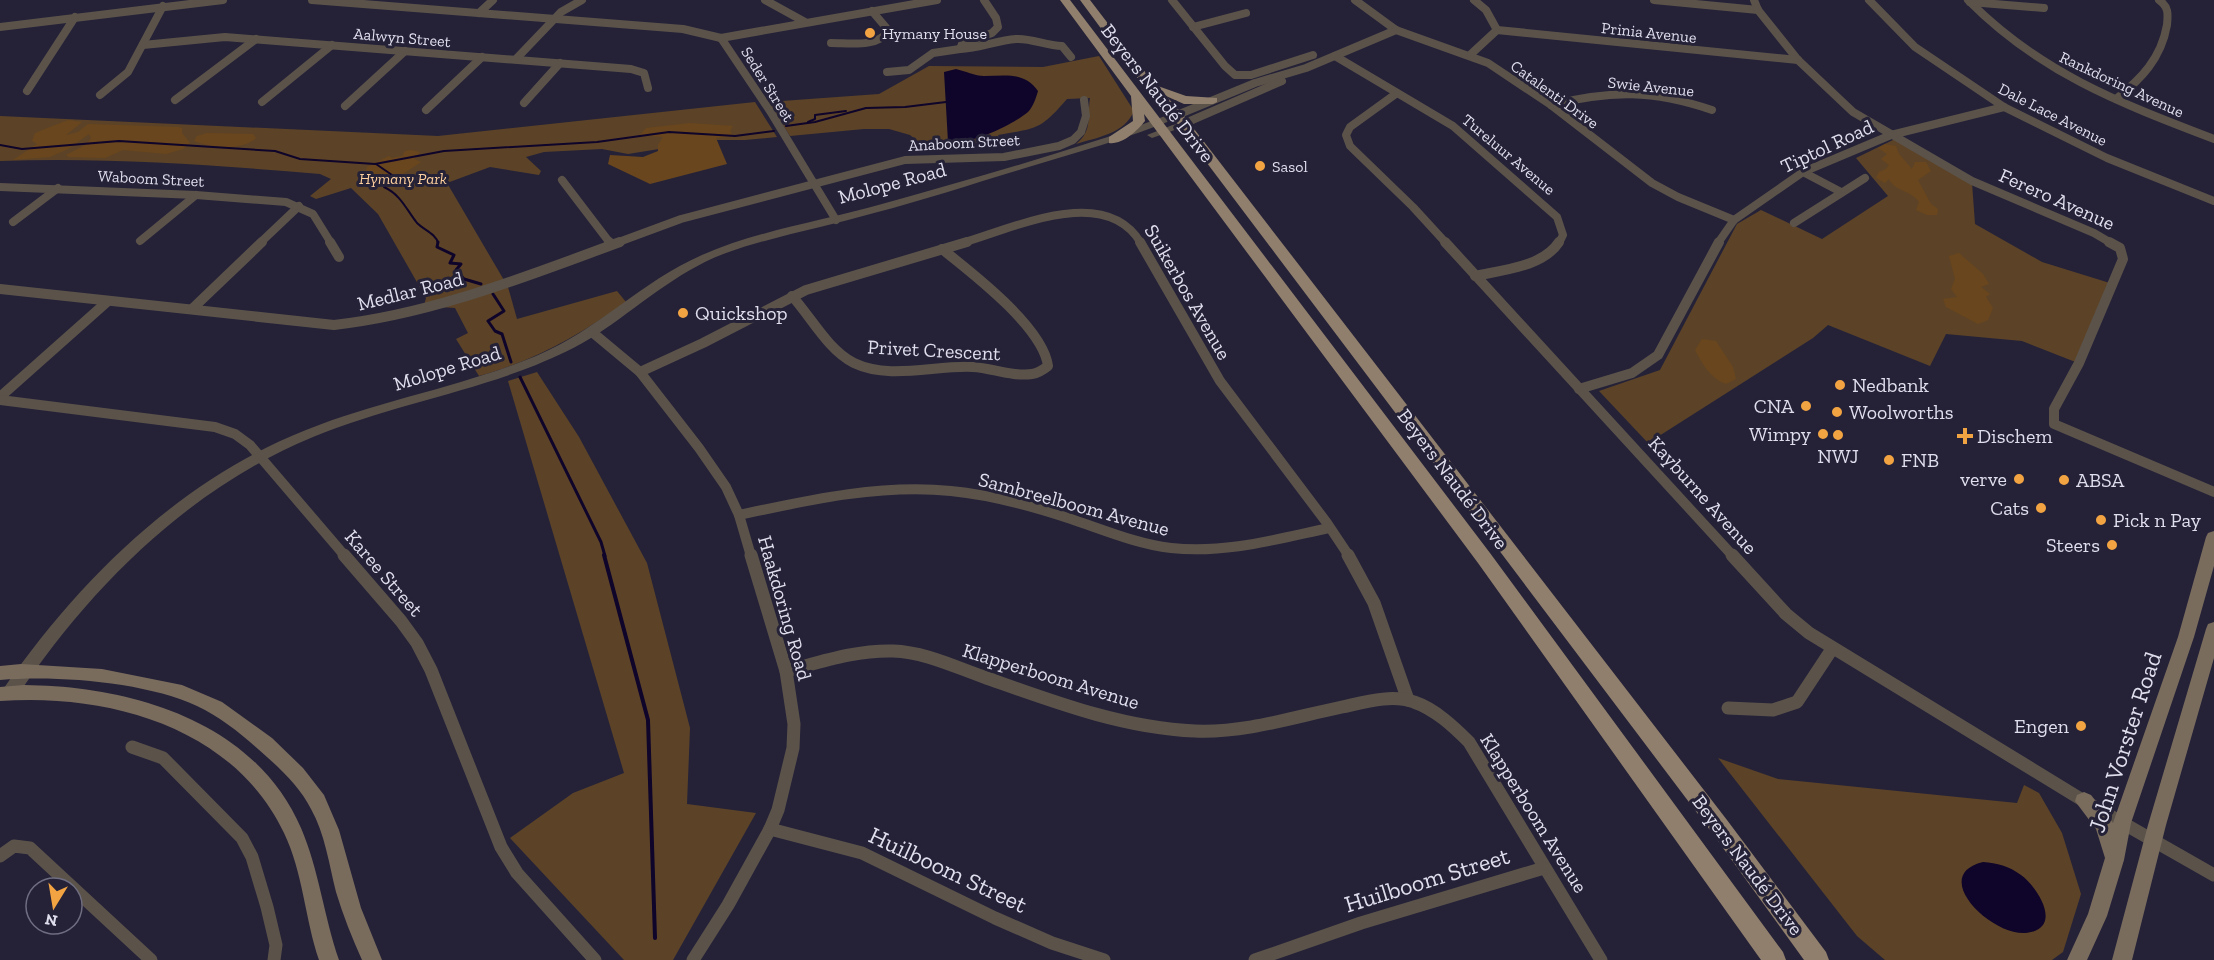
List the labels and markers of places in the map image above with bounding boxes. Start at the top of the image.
place label: Hymany House [882,24,987,43]
marker: Hymany House [863,26,877,40]
place label: Sasol [1272,157,1308,176]
marker: Sasol [1253,159,1267,173]
place label: Quickshop [695,301,787,325]
marker: Quickshop [676,306,690,320]
place label: Nedbank [1852,373,1930,397]
marker: Nedbank [1833,378,1847,392]
place label: CNA [1754,394,1795,418]
marker: CNA [1799,399,1813,413]
place label: Woolworths [1849,400,1954,424]
marker: Woolworths [1830,405,1844,419]
place label: Wimpy [1749,422,1812,446]
place label: Dischem [1977,424,2053,448]
marker: Wimpy [1816,427,1830,441]
marker: NWJ [1831,428,1845,442]
marker: Dischem [1958,429,1972,443]
place label: NWJ [1817,444,1859,468]
place label: FNB [1901,448,1939,472]
marker: FNB [1882,453,1896,467]
place label: verve [1960,467,2007,491]
place label: ABSA [2076,468,2125,492]
marker: verve [2012,472,2026,486]
marker: ABSA [2057,473,2071,487]
place label: Cats [1990,496,2029,520]
marker: Cats [2034,501,2048,515]
place label: Pick n Pay [2113,508,2202,532]
marker: Pick n Pay [2094,513,2108,527]
place label: Steers [2046,533,2100,557]
marker: Steers [2105,538,2119,552]
place label: Engen [2014,714,2070,738]
marker: Engen [2074,719,2088,733]

